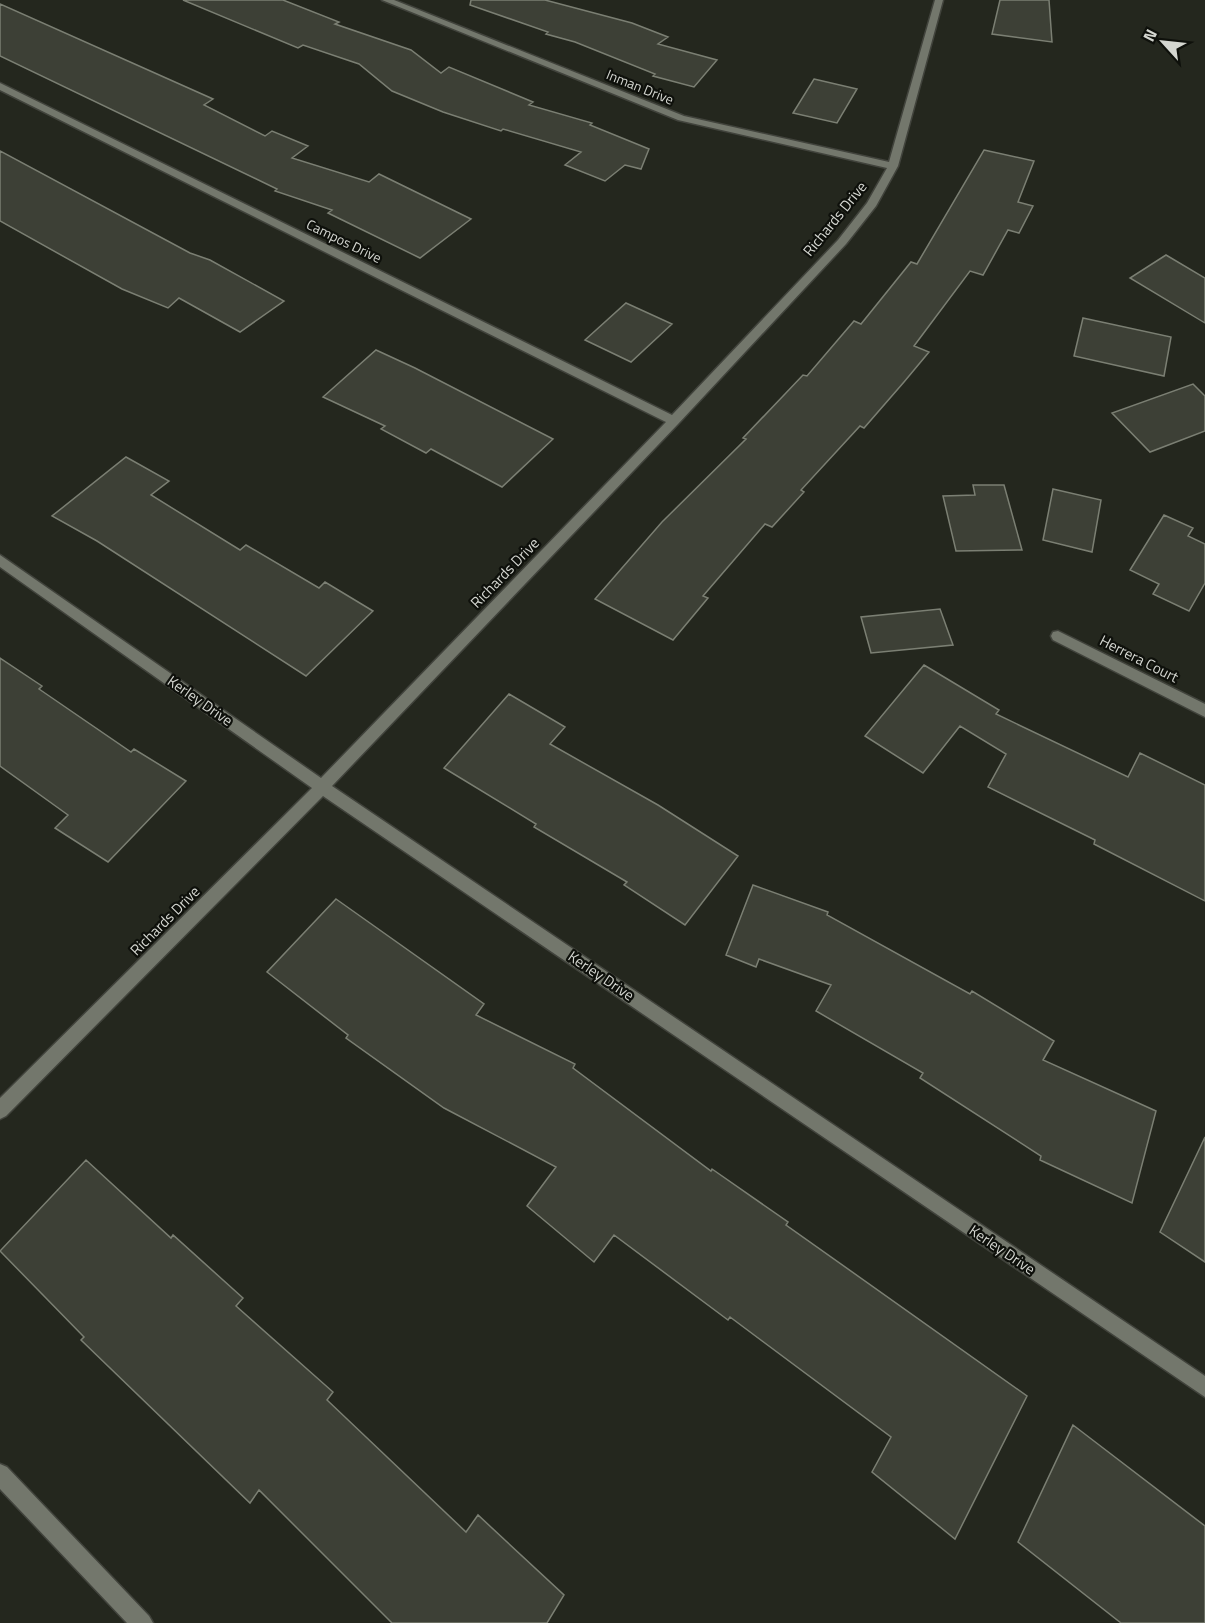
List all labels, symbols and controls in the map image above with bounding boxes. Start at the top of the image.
north arrow [1133,12,1193,72]
text: N [1136,25,1163,46]
street label: Inman Drive [603,64,677,110]
street label: Richards Drive [797,176,872,261]
street label: Campos Drive [303,213,385,268]
street label: Richards Drive [465,532,544,613]
street label: Herrera Court [1096,629,1183,689]
street label: Kerley Drive [163,670,238,732]
street label: Richards Drive [124,880,205,961]
street label: Kerley Drive [564,945,639,1006]
street label: Kerley Drive [965,1219,1040,1280]

